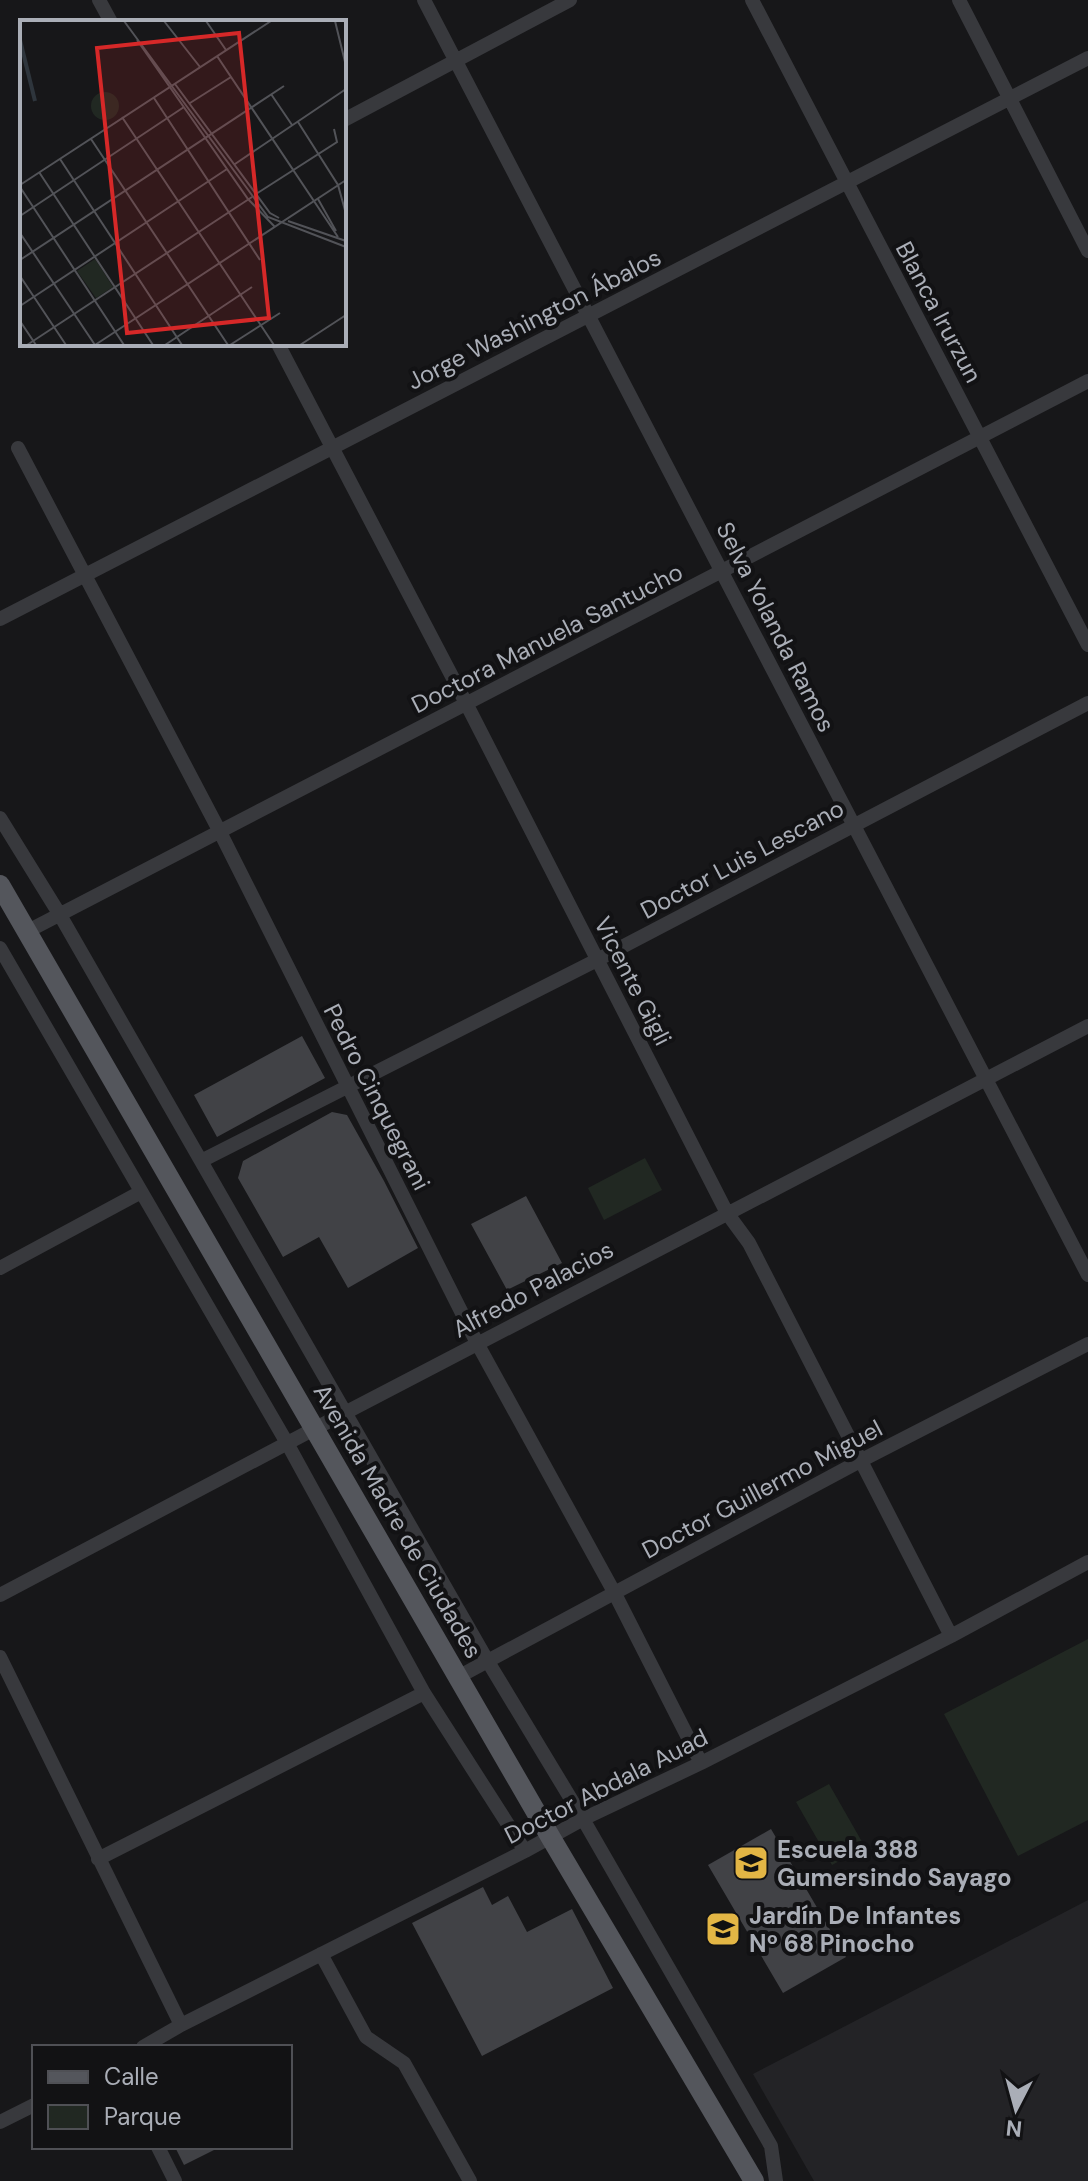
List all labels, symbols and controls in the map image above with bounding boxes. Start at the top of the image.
inset map [20,20,346,346]
street label: Blanca Irurzun [889,236,989,388]
street label: Jorge Washington Ábalos [402,241,666,397]
street label: Selva Yolanda Ramos [710,517,842,737]
street label: Doctora Manuela Santucho [406,556,688,720]
street label: Doctor Luis Lescano [635,792,849,926]
street label: Vicente Gigli [587,911,679,1051]
street label: Pedro Cinquegrani [317,999,437,1195]
street label: Alfredo Palacios [447,1234,619,1344]
street label: Avenida Madre de Ciudades [307,1378,489,1664]
street label: Doctor Guillermo Miguel [637,1412,887,1566]
street label: Doctor Abdala Auad [499,1721,713,1851]
place label: Escuela 388 Gumersindo Sayago [777,1834,1012,1893]
school or university icon: Escuela 388 Gumersindo Sayago [732,1844,770,1882]
place label: Jardín De Infantes Nº 68 Pinocho [749,1900,961,1959]
school or university icon: Jardín De Infantes Nº 68 Pinocho [704,1910,742,1948]
legend [32,2045,292,2149]
text: Calle [104,2061,159,2092]
north arrow [976,2069,1056,2149]
text: Parque [104,2101,181,2132]
text: N [1004,2113,1023,2144]

